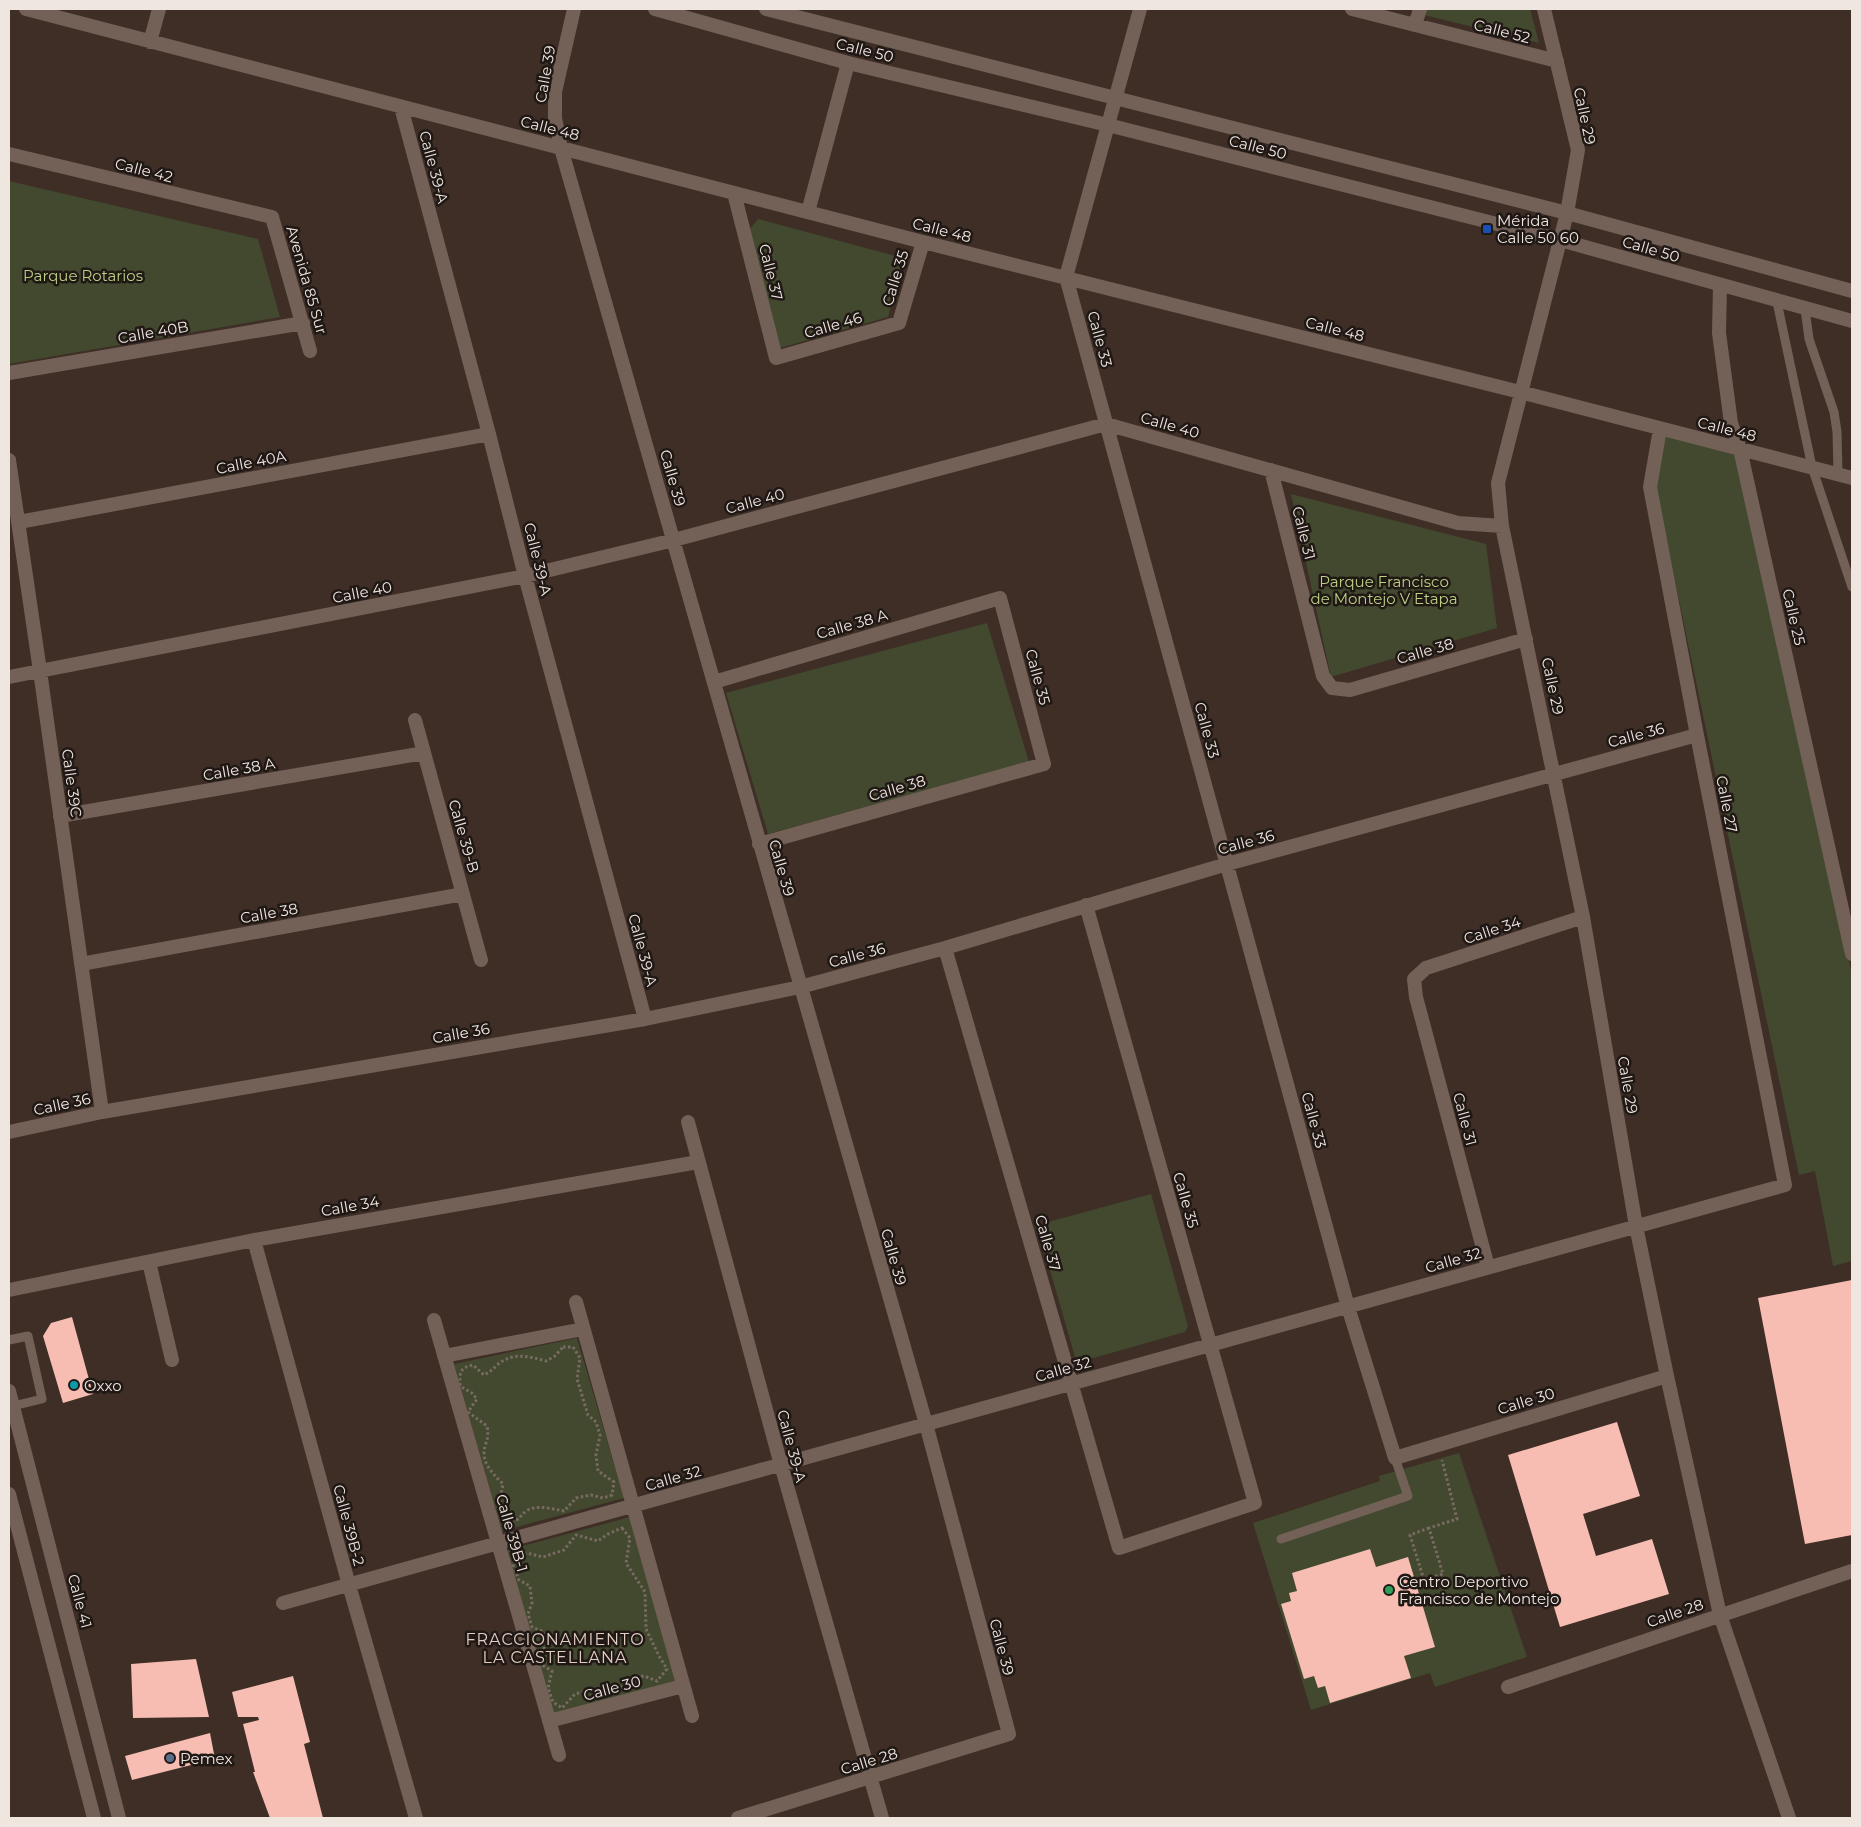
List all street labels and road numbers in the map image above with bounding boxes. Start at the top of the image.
street label: Calle 52 [1472,15,1532,47]
street label: Calle 50 [834,34,896,66]
street label: Calle 39 [531,44,559,104]
street label: Calle 29 [1570,86,1600,146]
street label: Calle 48 [519,112,581,144]
street label: Calle 39-A [415,129,453,206]
street label: Calle 50 [1227,131,1289,163]
street label: Calle 42 [113,154,175,186]
street label: Calle 48 [911,214,973,246]
street label: Avenida 85 Sur [282,224,332,336]
street label: Calle 50 [1620,232,1682,266]
street label: Calle 37 [755,242,787,302]
street label: Calle 35 [878,248,912,308]
street label: Calle 46 [802,308,864,342]
street label: Calle 33 [1083,309,1117,369]
street label: Calle 48 [1304,313,1366,345]
street label: Calle 40B [116,316,190,348]
street label: Calle 40 [1138,408,1202,442]
street label: Calle 48 [1696,413,1758,445]
street label: Calle 40A [214,446,288,478]
street label: Calle 39 [656,447,690,509]
street label: Calle 40 [723,484,787,518]
street label: Calle 31 [1288,504,1320,562]
street label: Calle 39-A [520,521,556,598]
street label: Calle 40 [331,577,393,607]
street label: Calle 25 [1778,587,1810,647]
street label: Calle 38 A [814,605,890,643]
street label: Calle 38 [1394,634,1456,668]
street label: Calle 35 [1021,647,1055,707]
street label: Calle 29 [1538,656,1568,716]
street label: Calle 33 [1190,700,1224,760]
street label: Calle 36 [1606,718,1666,752]
street label: Calle 39C [58,748,86,819]
street label: Calle 38 A [201,753,277,785]
street label: Calle 38 [866,771,928,805]
street label: Calle 27 [1712,774,1742,834]
street label: Calle 39-B [445,797,483,875]
street label: Calle 36 [1216,825,1276,859]
street label: Calle 39 [765,837,799,899]
street label: Calle 38 [239,899,299,927]
street label: Calle 39-A [624,912,662,989]
street label: Calle 34 [1461,912,1523,948]
street label: Calle 36 [827,938,887,972]
street label: Calle 36 [431,1019,491,1047]
street label: Calle 29 [1614,1055,1642,1115]
street label: Calle 36 [32,1089,92,1119]
street label: Calle 33 [1297,1090,1331,1150]
street label: Calle 31 [1449,1090,1481,1148]
street label: Calle 35 [1169,1170,1203,1230]
street label: Calle 34 [319,1192,381,1220]
street label: Calle 37 [1031,1213,1065,1273]
street label: Calle 39 [877,1226,911,1288]
street label: Calle 32 [1423,1243,1483,1277]
street label: Calle 32 [1033,1352,1093,1386]
street label: Calle 30 [1495,1383,1557,1419]
street label: Calle 39-A [773,1408,811,1485]
street label: Calle 32 [643,1461,703,1495]
street label: Calle 39B-2 [329,1482,369,1568]
street label: Calle 39B-1 [492,1492,532,1574]
street label: Calle 41 [64,1572,96,1630]
street label: Calle 28 [1644,1594,1706,1632]
street label: Calle 39 [985,1617,1019,1677]
street label: Calle 30 [581,1671,643,1705]
street label: Calle 28 [838,1743,900,1779]

